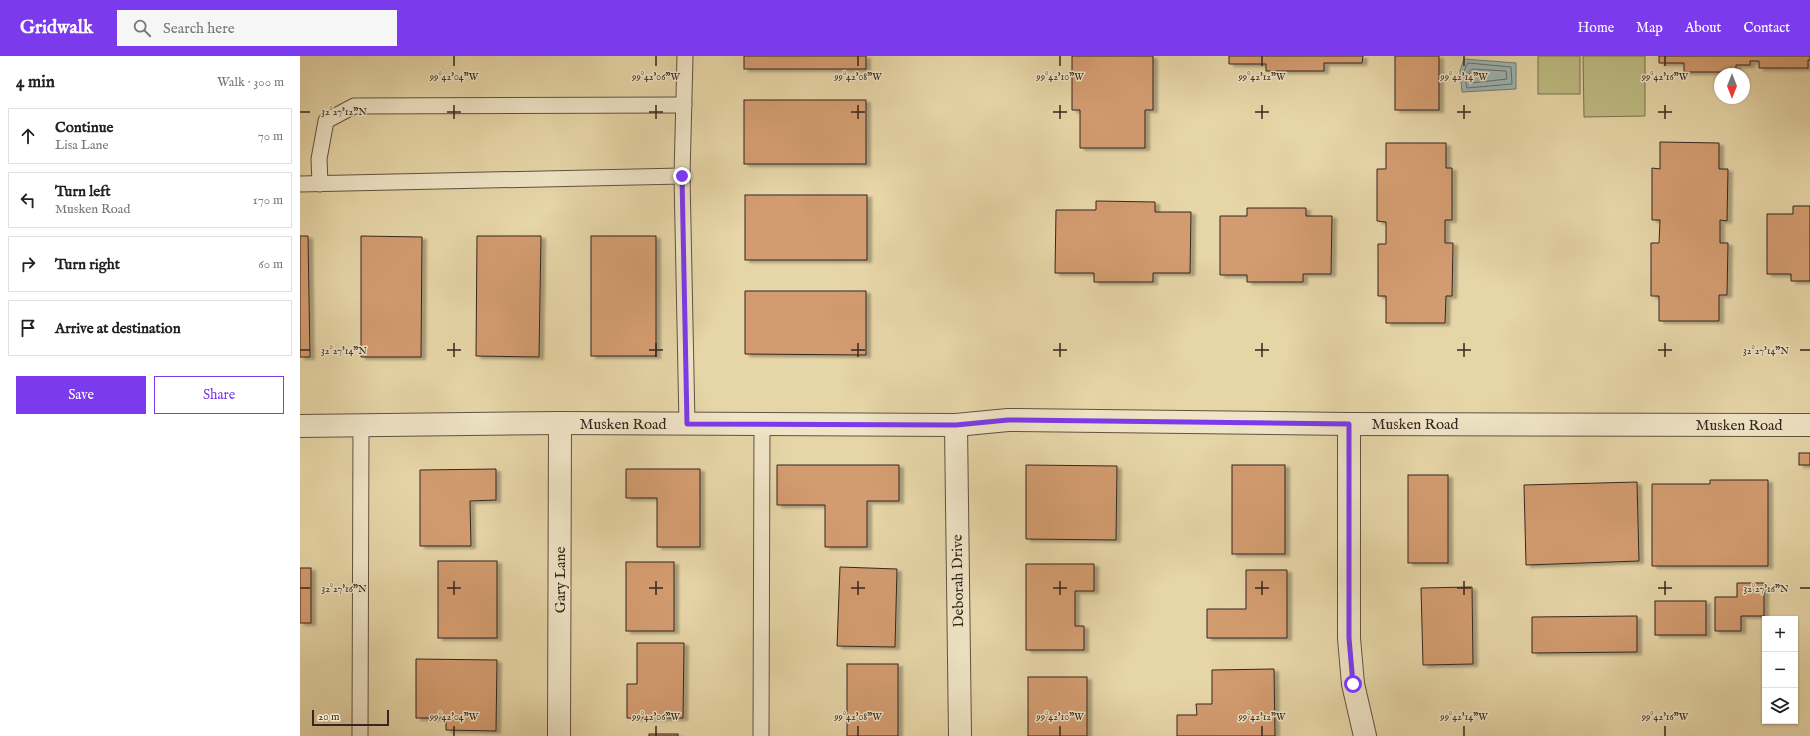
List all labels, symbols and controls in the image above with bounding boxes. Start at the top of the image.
search box [117,10,397,46]
text: Gridwalk [20,16,93,40]
icon: search [131,17,153,39]
text: Search here [163,19,235,38]
text: Home [1578,19,1614,37]
text: Map [1636,19,1663,37]
text: About [1685,19,1721,37]
text: Contact [1743,19,1790,37]
north arrow [1714,68,1750,104]
text: 99°42'04"W [429,71,479,84]
text: 99°42'06"W [631,71,680,84]
text: 99°42'08"W [833,71,882,84]
text: 99°42'10"W [1035,71,1084,84]
text: 99°42'12"W [1237,71,1286,84]
text: 99°42'14"W [1439,71,1488,84]
text: 99°42'16"W [1641,71,1689,84]
text: 4 min [16,72,55,93]
text: Walk · 300 m [217,74,284,91]
text: 32°27'12"N [321,106,367,119]
text: Continue [55,118,113,137]
icon: ahead [17,125,39,147]
text: 70 m [258,128,283,145]
text: Lisa Lane [55,137,109,154]
route end [673,167,691,185]
text: Turn left [55,182,111,201]
icon: left [17,189,39,211]
text: 170 m [253,192,283,209]
text: Musken Road [55,201,130,218]
icon: right [17,253,39,275]
text: Turn right [55,255,120,274]
text: 60 m [258,256,283,273]
icon: arrive [17,317,39,339]
text: Arrive at destination [55,319,181,338]
text: 32°27'14"N [321,345,367,358]
text: 32°27'14"N [1743,345,1789,358]
button: Save [16,376,146,414]
button: Share [154,376,284,414]
street label: Musken Road [580,415,667,434]
street label: Musken Road [1372,415,1459,434]
street label: Musken Road [1696,416,1783,435]
street label: Deborah Drive [948,534,968,628]
street label: Gary Lane [551,547,570,613]
text: 32°27'16"N [321,583,367,596]
text: 32°27'16"N [1743,583,1789,596]
map controls [1762,616,1798,724]
button: + [1762,616,1798,652]
button: − [1762,652,1798,688]
route start [1344,675,1362,693]
button: layers [1762,688,1798,724]
scale bar [312,708,389,727]
text: 20 m [318,710,339,724]
text: 99°42'04"W [429,711,479,724]
text: 99°42'06"W [631,711,680,724]
text: 99°42'08"W [833,711,882,724]
text: 99°42'10"W [1035,711,1084,724]
text: 99°42'12"W [1237,711,1286,724]
text: 99°42'14"W [1439,711,1488,724]
text: 99°42'16"W [1641,711,1689,724]

